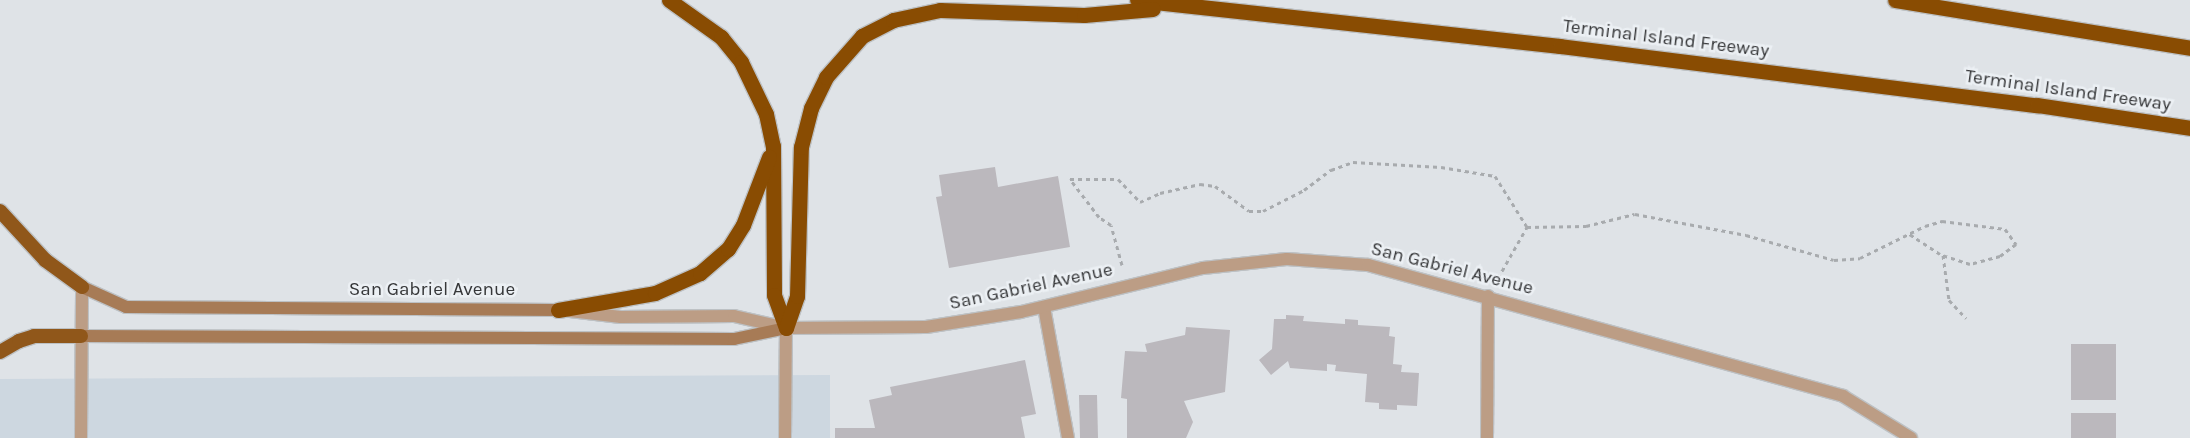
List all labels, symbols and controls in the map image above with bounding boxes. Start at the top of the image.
street label: Terminal Island Freeway [1562,15,1770,63]
street label: Terminal Island Freeway [1964,65,2172,117]
street label: San Gabriel Avenue [1368,238,1536,300]
street label: San Gabriel Avenue [947,259,1115,315]
street label: San Gabriel Avenue [349,279,515,301]

